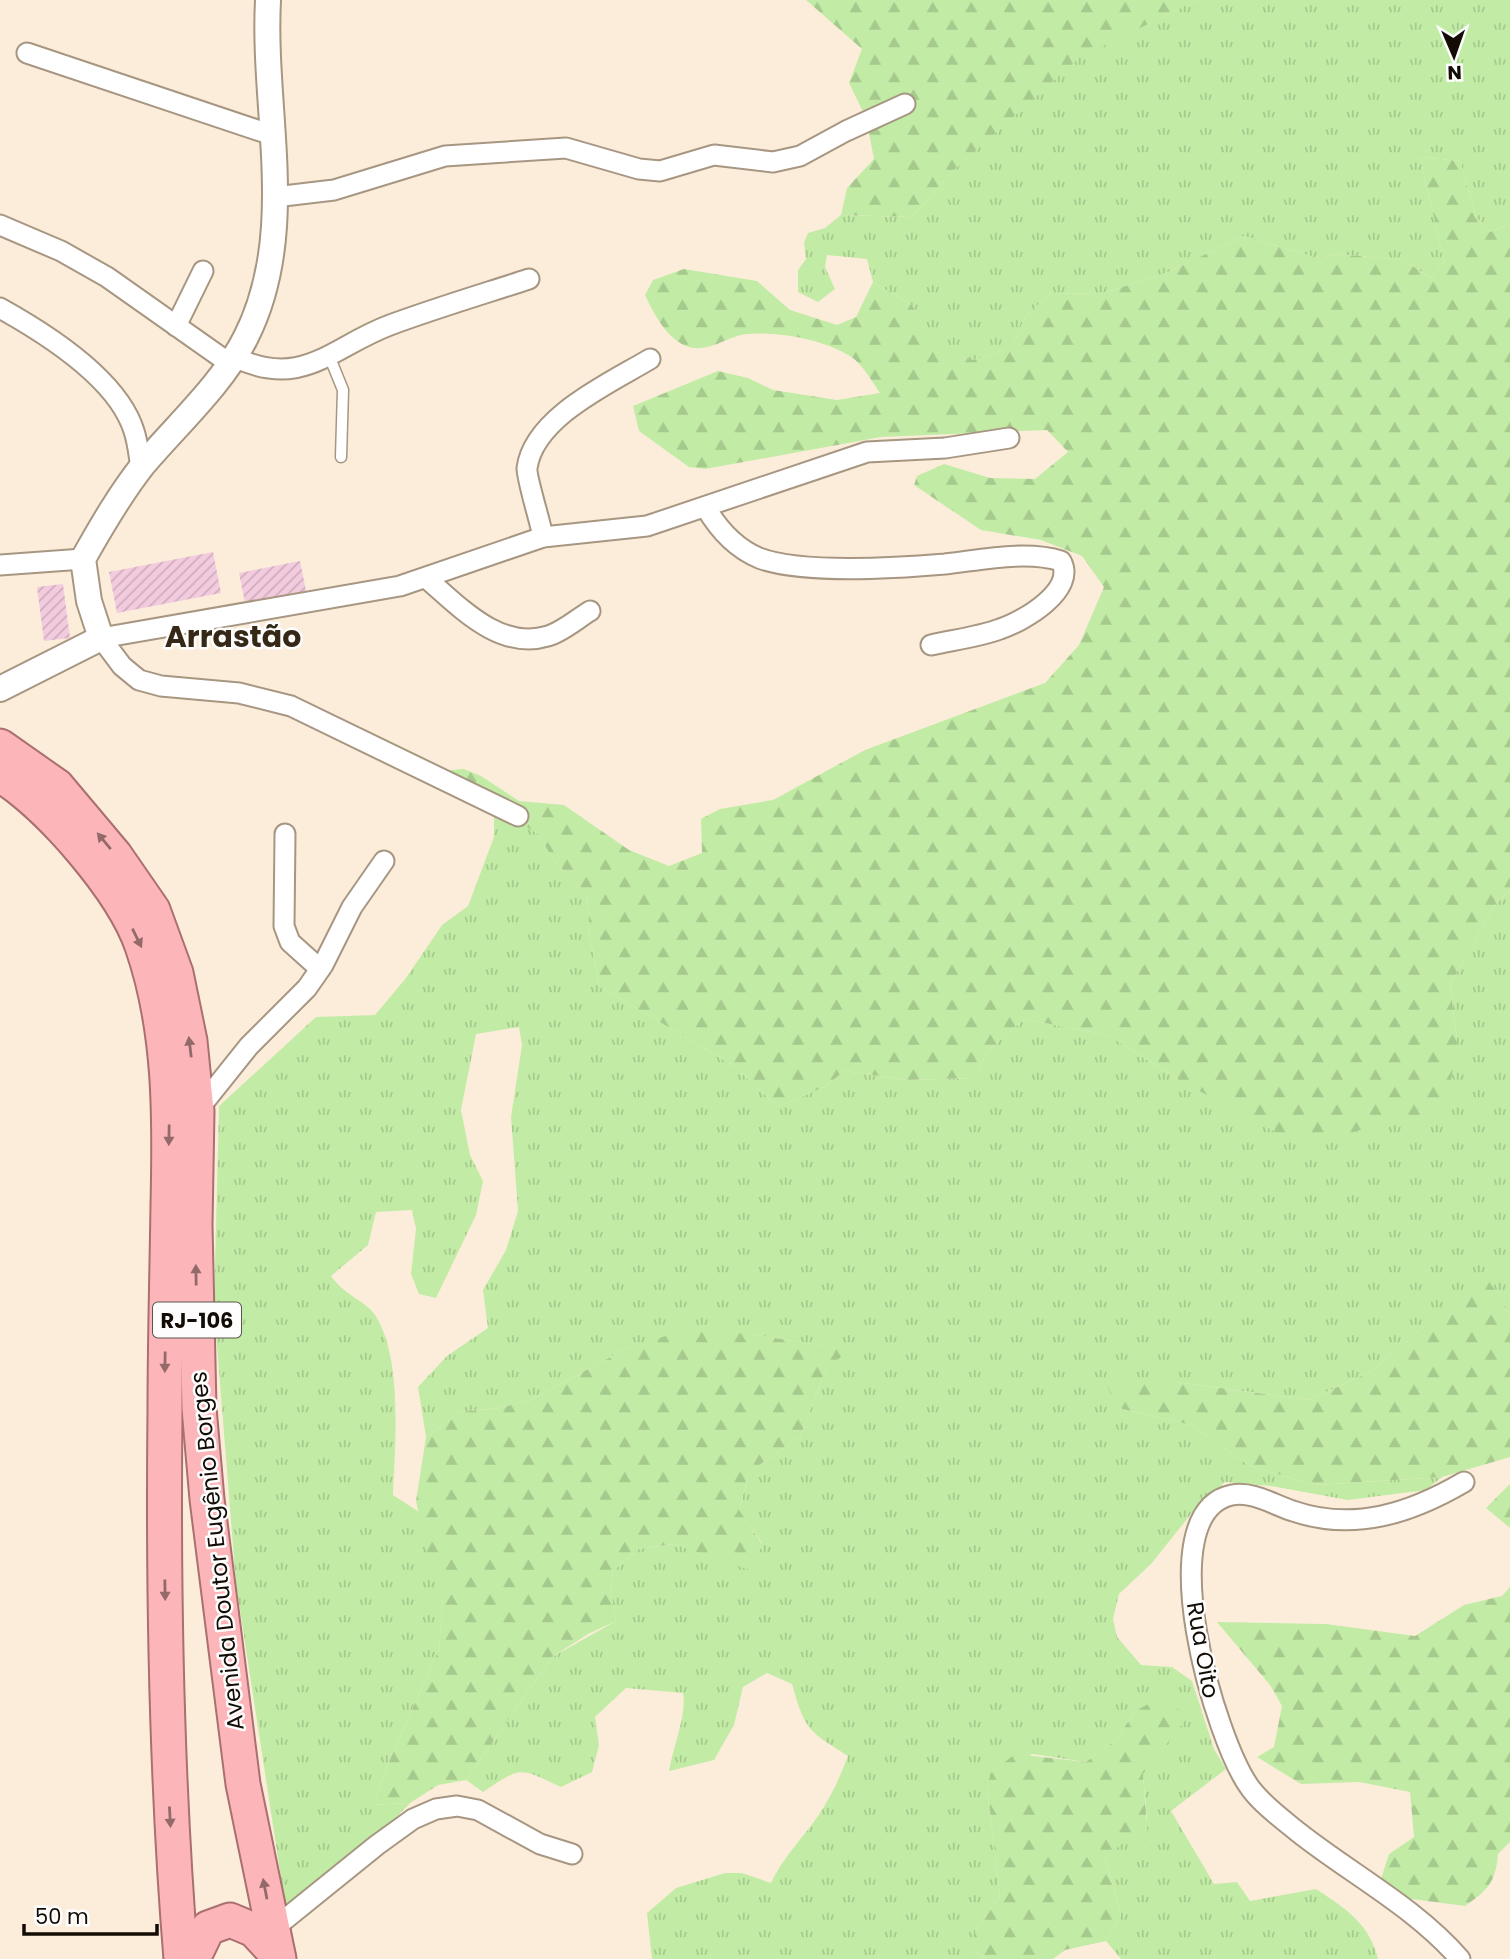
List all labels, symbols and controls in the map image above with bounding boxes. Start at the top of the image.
north arrow [1419,21,1489,91]
text: N [1447,59,1462,86]
district label: Arrastão [165,615,301,658]
one-way arrow [97,833,112,850]
one-way arrow [132,928,143,948]
one-way arrow [185,1036,196,1058]
one-way arrow [164,1124,175,1146]
one-way arrow [190,1263,202,1285]
road number: RJ-106 [153,1302,241,1338]
one-way arrow [160,1352,171,1374]
street label: Avenida Doutor Eugênio Borges [182,1370,252,1732]
one-way arrow [159,1579,171,1601]
street label: Rua Oito [1179,1599,1227,1701]
one-way arrow [165,1807,176,1829]
one-way arrow [260,1878,271,1900]
scale bar [24,1892,158,1936]
text: 50 m [35,1902,89,1931]

